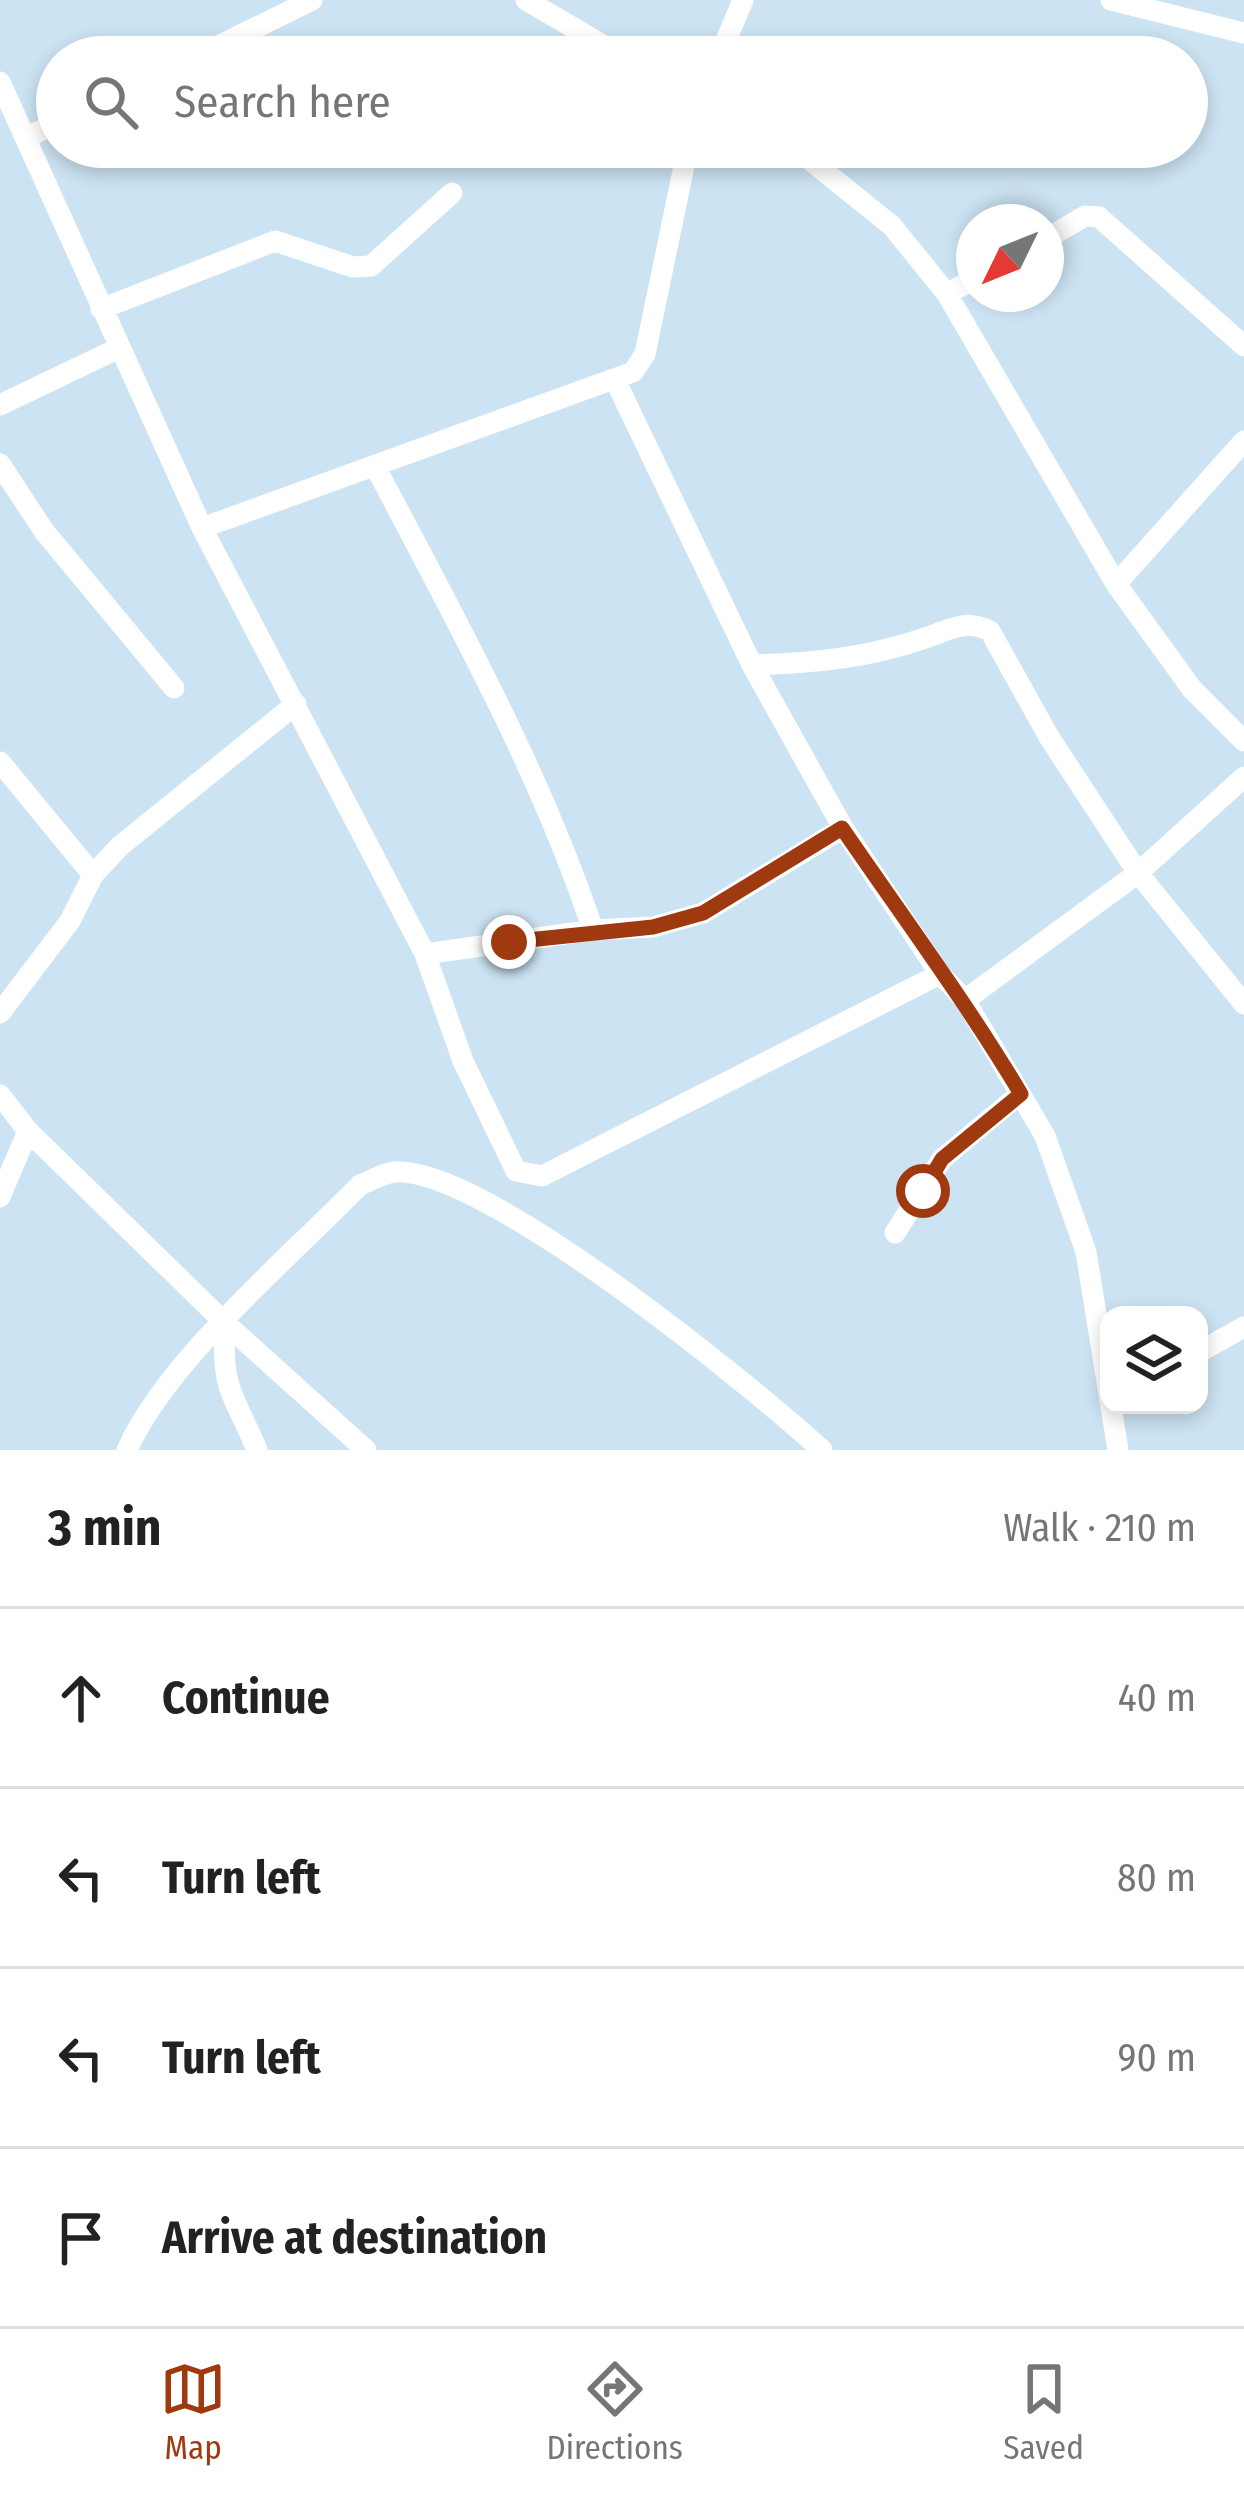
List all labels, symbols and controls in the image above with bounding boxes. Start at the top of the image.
search box [36,36,1208,168]
icon: search [78,69,144,135]
text: Search here [174,75,391,129]
north arrow [956,204,1064,312]
route end [482,915,536,969]
route start [896,1164,950,1218]
map controls [1100,1306,1208,1414]
button: layers [1100,1306,1208,1414]
text: 3 min [48,1497,162,1559]
text: Walk · 210 m [1003,1505,1196,1551]
icon: ahead [48,1665,114,1731]
text: Continue [162,1671,330,1725]
text: 40 m [1118,1675,1196,1721]
icon: left [48,1845,114,1911]
text: Turn left [162,1851,321,1905]
text: 80 m [1117,1855,1196,1901]
icon: left [48,2025,114,2091]
text: Turn left [162,2031,321,2085]
text: 90 m [1118,2035,1196,2081]
icon: arrive [48,2205,114,2271]
text: Arrive at destination [162,2211,547,2265]
tab: Map [160,2356,226,2468]
tab: Directions [546,2356,683,2468]
tab: Saved [1003,2356,1084,2468]

